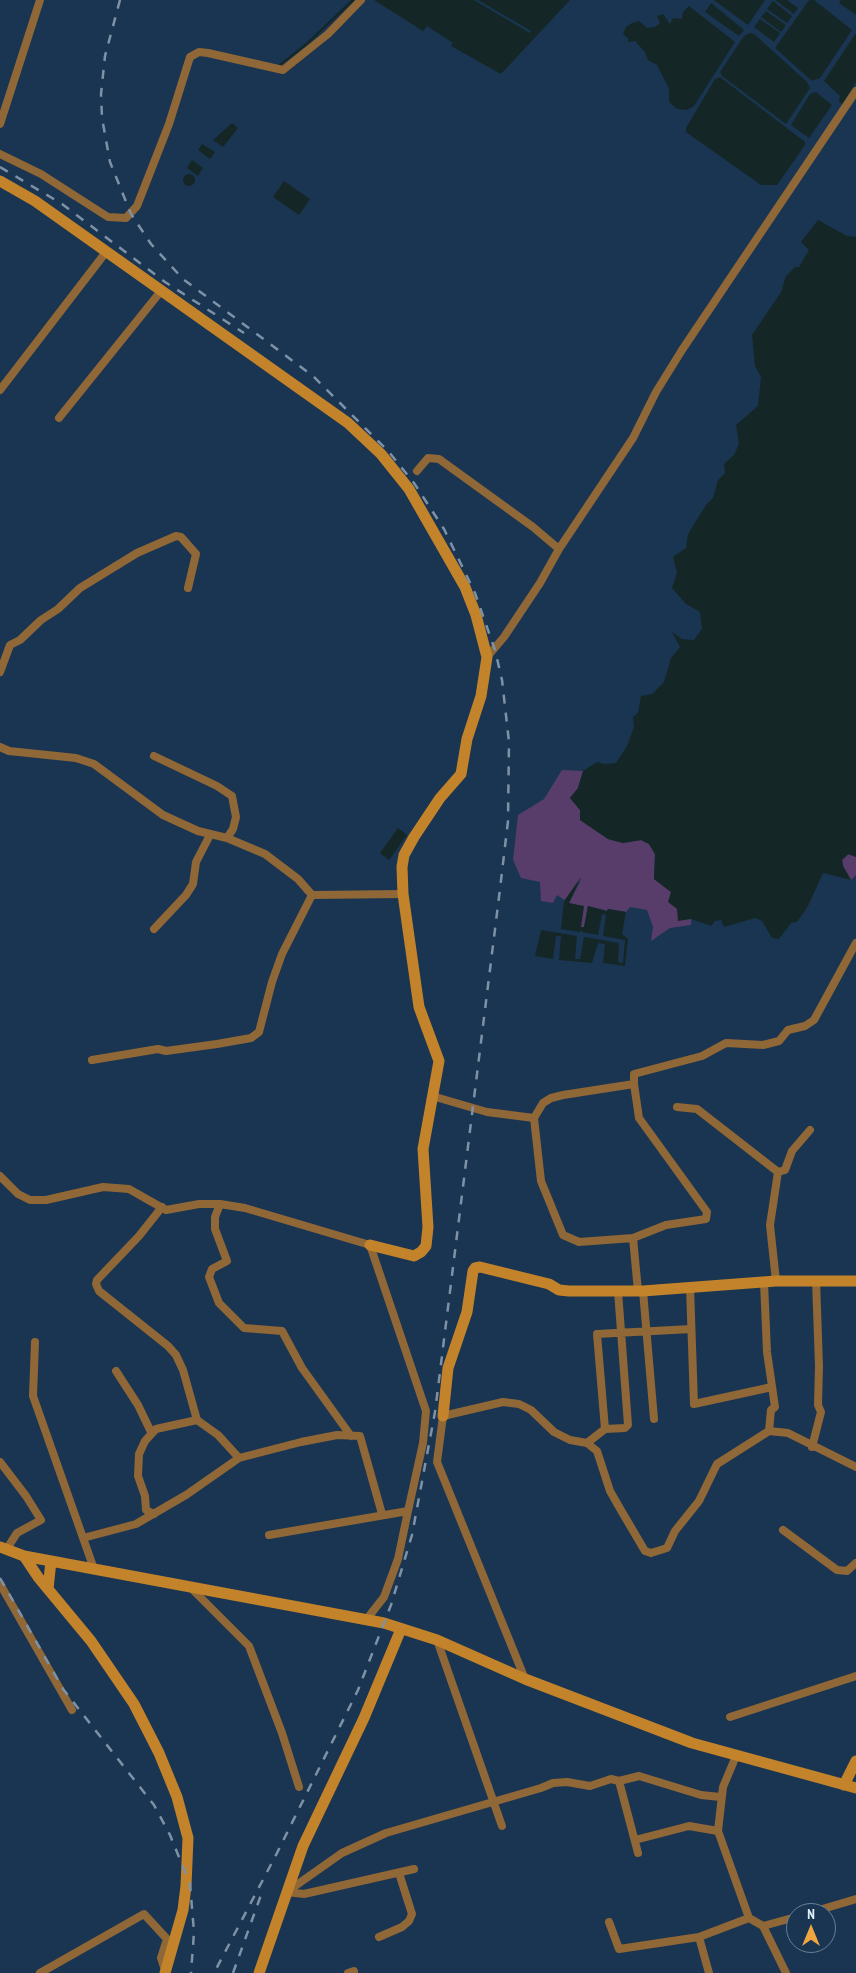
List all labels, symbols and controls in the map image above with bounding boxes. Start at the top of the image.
north arrow [786,1903,836,1953]
text: N [807,1905,815,1923]

